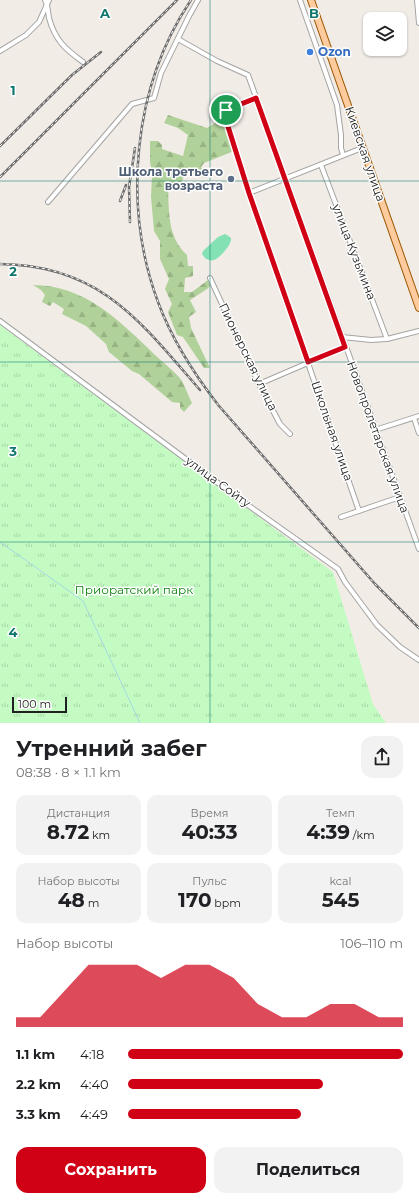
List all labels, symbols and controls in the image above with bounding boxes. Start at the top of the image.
text: A [99,5,111,21]
text: B [309,5,319,21]
map controls [363,12,407,56]
button: layers [363,12,407,56]
place label: Ozon [318,44,351,59]
marker: Ozon [305,47,315,57]
text: 1 [10,82,16,98]
pin [209,93,243,127]
icon: arrive [215,99,237,121]
street label: Киевская улица [342,104,389,203]
place label: Школа третьего возраста [119,164,223,193]
marker: Школа третьего возраста [226,174,236,184]
street label: улица Кузьмина [329,201,380,302]
text: 2 [9,263,17,279]
street label: Пионерская улица [216,300,281,413]
street label: Новопролетарская улица [344,359,413,515]
street label: Школьная улица [308,379,357,483]
text: 3 [8,443,17,459]
street label: улица Сойту [182,452,254,511]
park label: Приоратский парк [75,582,193,597]
text: 4 [9,624,18,640]
scale bar [12,695,67,714]
text: 100 m [18,697,51,711]
text: Утренний забег [16,735,207,762]
button: share [361,736,403,778]
text: 08:38 · 8 × 1.1 km [16,764,121,780]
text: Дистанция [47,806,110,820]
text: Время [191,806,228,820]
text: Темп [326,806,355,820]
text: 8.72 [47,820,89,844]
text: 40:33 [181,820,238,844]
text: 4:39 [306,820,350,844]
text: km [89,828,110,842]
text: /km [350,828,375,842]
text: Набор высоты [37,874,120,888]
text: Пульс [192,874,227,888]
text: kcal [330,874,352,888]
text: 48 [58,888,85,912]
text: 170 [178,888,211,912]
text: 545 [322,888,359,912]
text: m [85,896,99,910]
text: bpm [211,896,241,910]
text: Набор высоты [16,935,113,951]
text: 106–110 m [340,935,403,951]
text: 1.1 km [16,1046,55,1062]
text: 4:18 [80,1046,104,1062]
text: 2.2 km [16,1076,61,1092]
text: 4:40 [80,1076,109,1092]
text: 3.3 km [16,1106,61,1122]
text: 4:49 [80,1106,108,1122]
button: Сохранить [16,1147,206,1193]
button: Поделиться [214,1147,403,1193]

